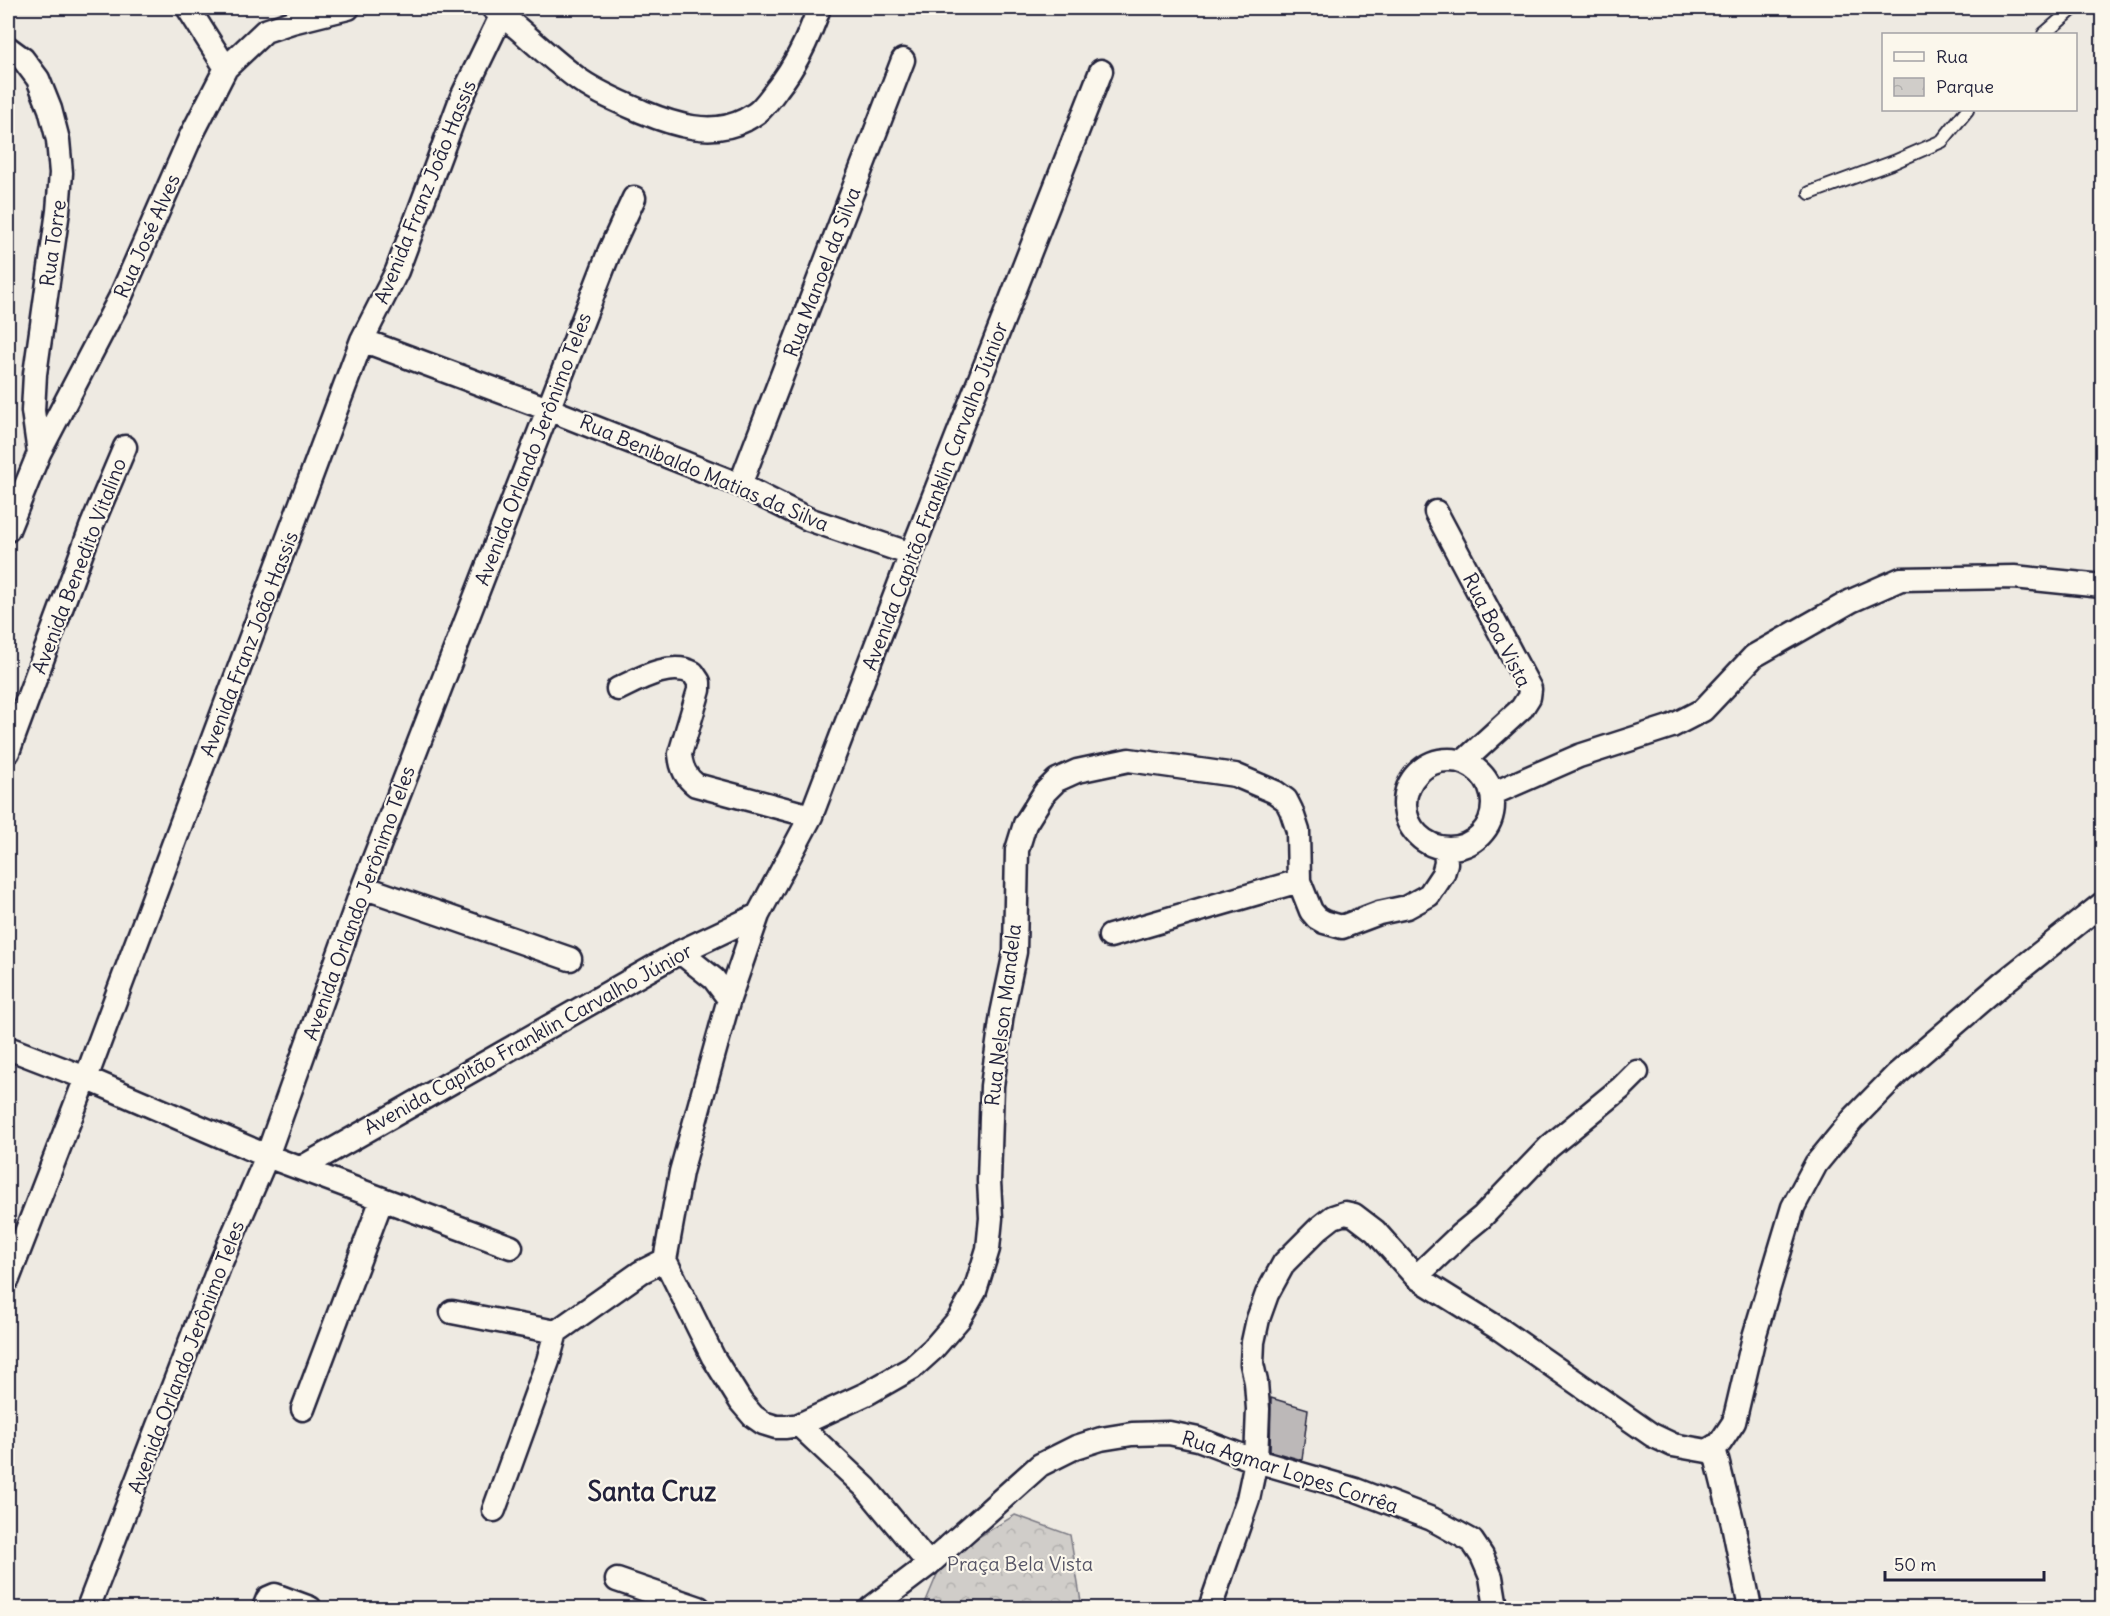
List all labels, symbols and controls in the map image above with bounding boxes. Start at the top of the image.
legend [1882,33,2077,111]
text: Rua [1936,45,1968,68]
text: Parque [1936,75,1994,98]
street label: Avenida Franz João Hassis [368,76,481,307]
street label: Rua José Alves [108,170,185,302]
street label: Rua Manoel da Silva [778,183,865,360]
street label: Rua Torre [34,198,71,288]
street label: Avenida Orlando Jerônimo Teles [469,309,596,589]
street label: Avenida Capitão Franklin Carvalho Júnior [856,318,1013,674]
street label: Rua Benibaldo Matias da Silva [576,409,832,536]
street label: Avenida Benedito Vitalino [26,454,131,677]
street label: Avenida Franz João Hassis [194,528,303,760]
street label: Rua Boa Vista [1458,568,1537,691]
street label: Avenida Orlando Jerônimo Teles [297,762,420,1043]
street label: Rua Nelson Mandela [979,922,1026,1107]
street label: Avenida Capitão Franklin Carvalho Júnior [359,938,696,1140]
street label: Avenida Orlando Jerônimo Teles [122,1217,249,1497]
street label: Rua Agmar Lopes Corrêa [1179,1425,1402,1518]
district label: Santa Cruz [587,1475,717,1508]
scale bar [1885,1544,2044,1582]
park label: Praça Bela Vista [947,1551,1093,1576]
text: 50 m [1894,1553,1936,1576]

